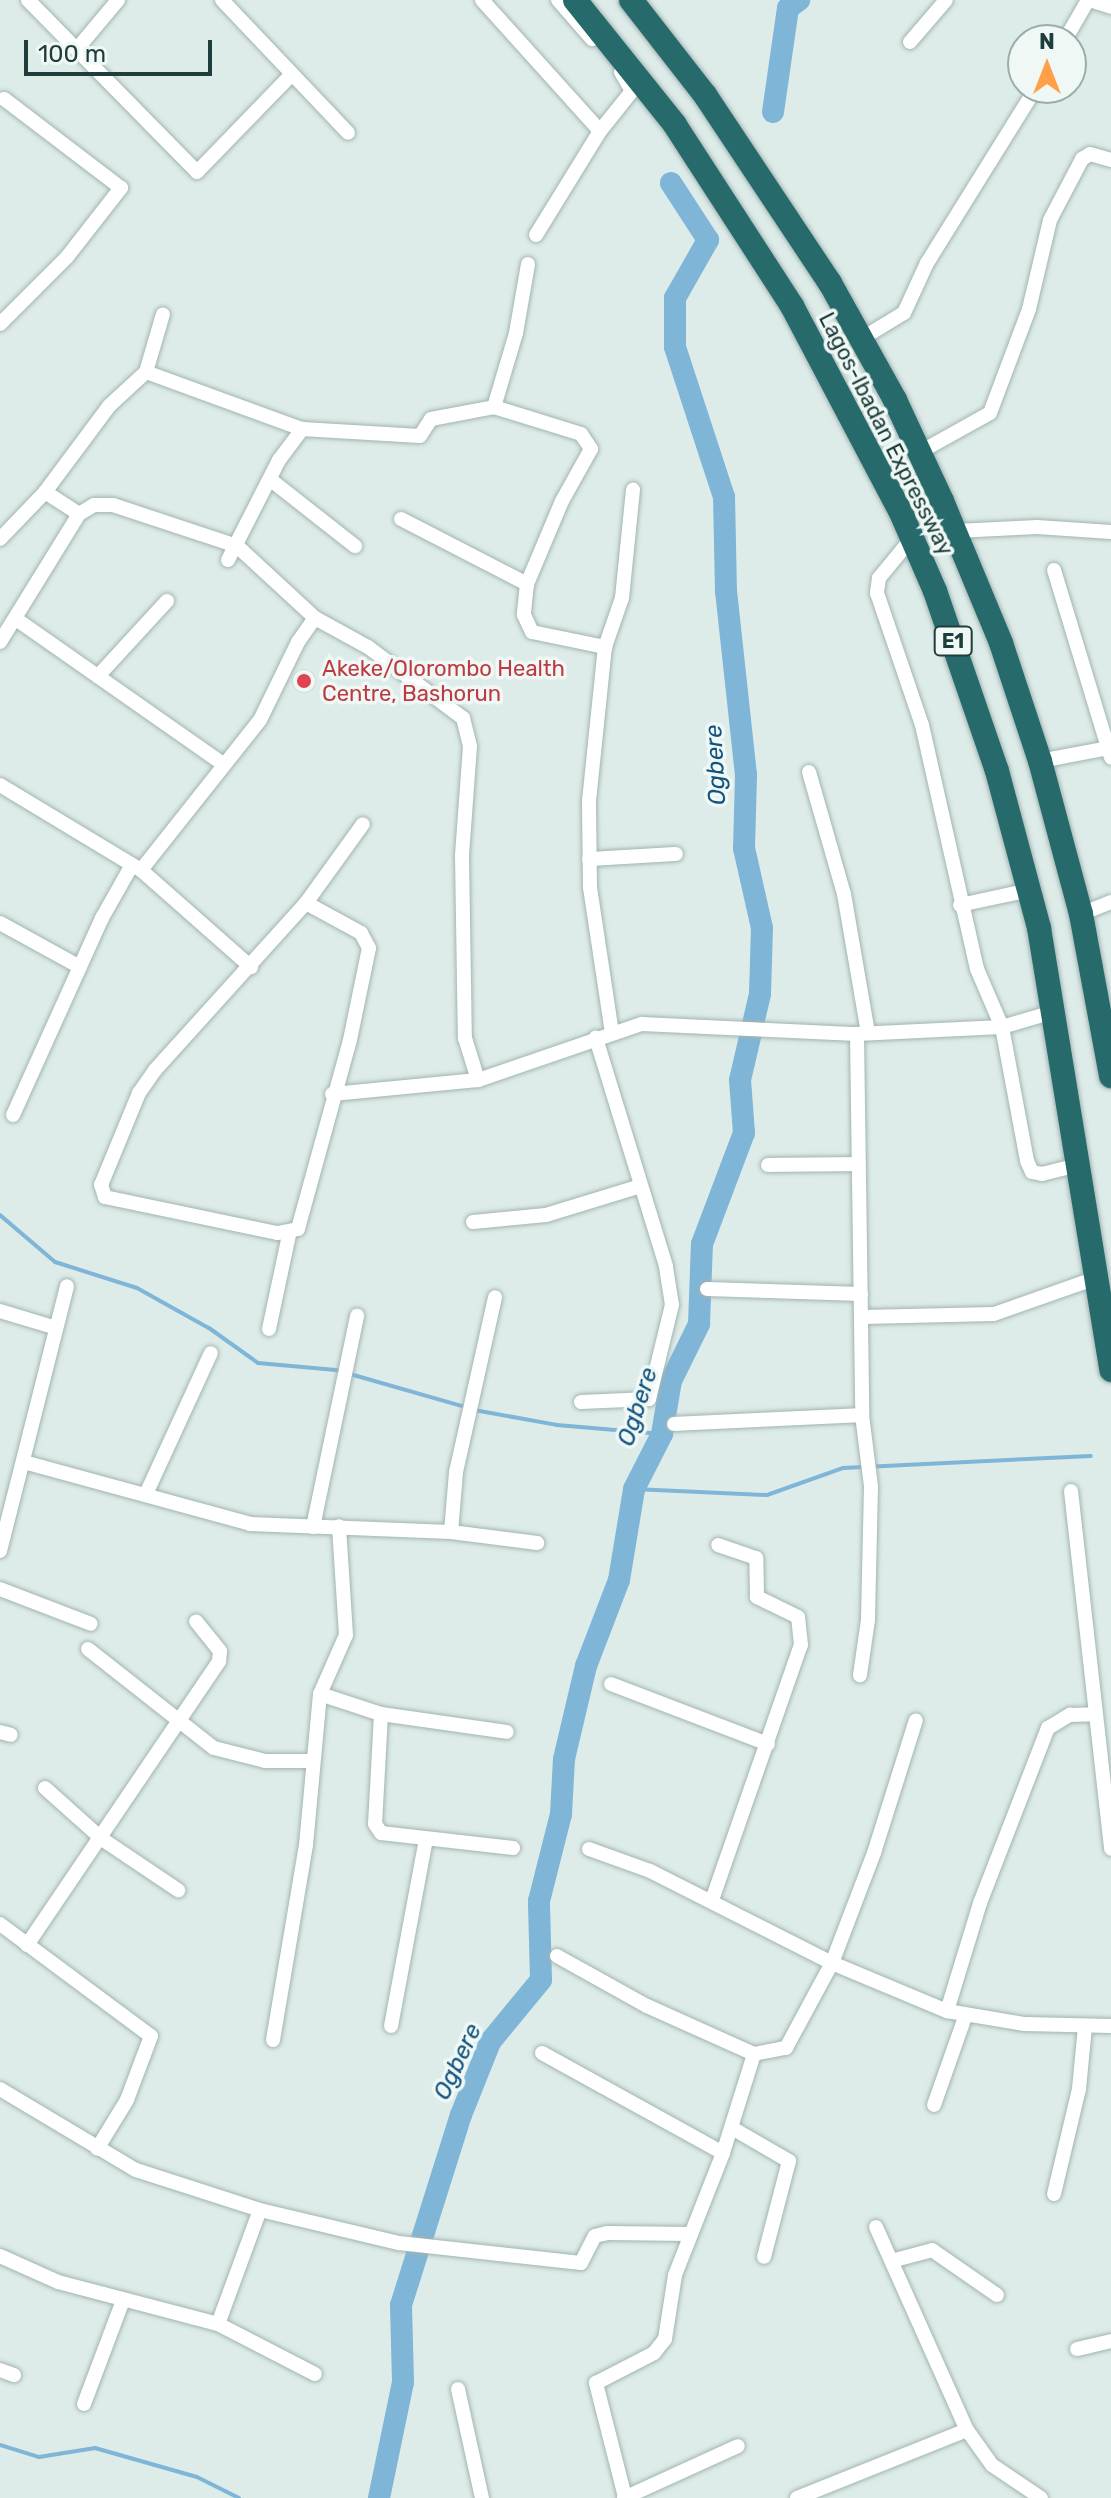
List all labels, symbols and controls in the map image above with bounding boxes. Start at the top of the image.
scale bar [28,24,216,74]
north arrow [1007,24,1087,104]
text: N [1039,28,1055,55]
text: 100 m [38,40,106,68]
street label: Lagos-Ibadan Expressway [813,308,959,560]
road number: E1 [933,625,973,657]
place label: Akeke/Olorombo Health Centre, Bashorun [322,655,565,706]
marker: Akeke/Olorombo Health Centre, Bashorun [293,670,315,692]
water label: Ogbere [700,724,732,806]
water label: Ogbere [612,1364,664,1450]
water label: Ogbere [428,2019,488,2105]

